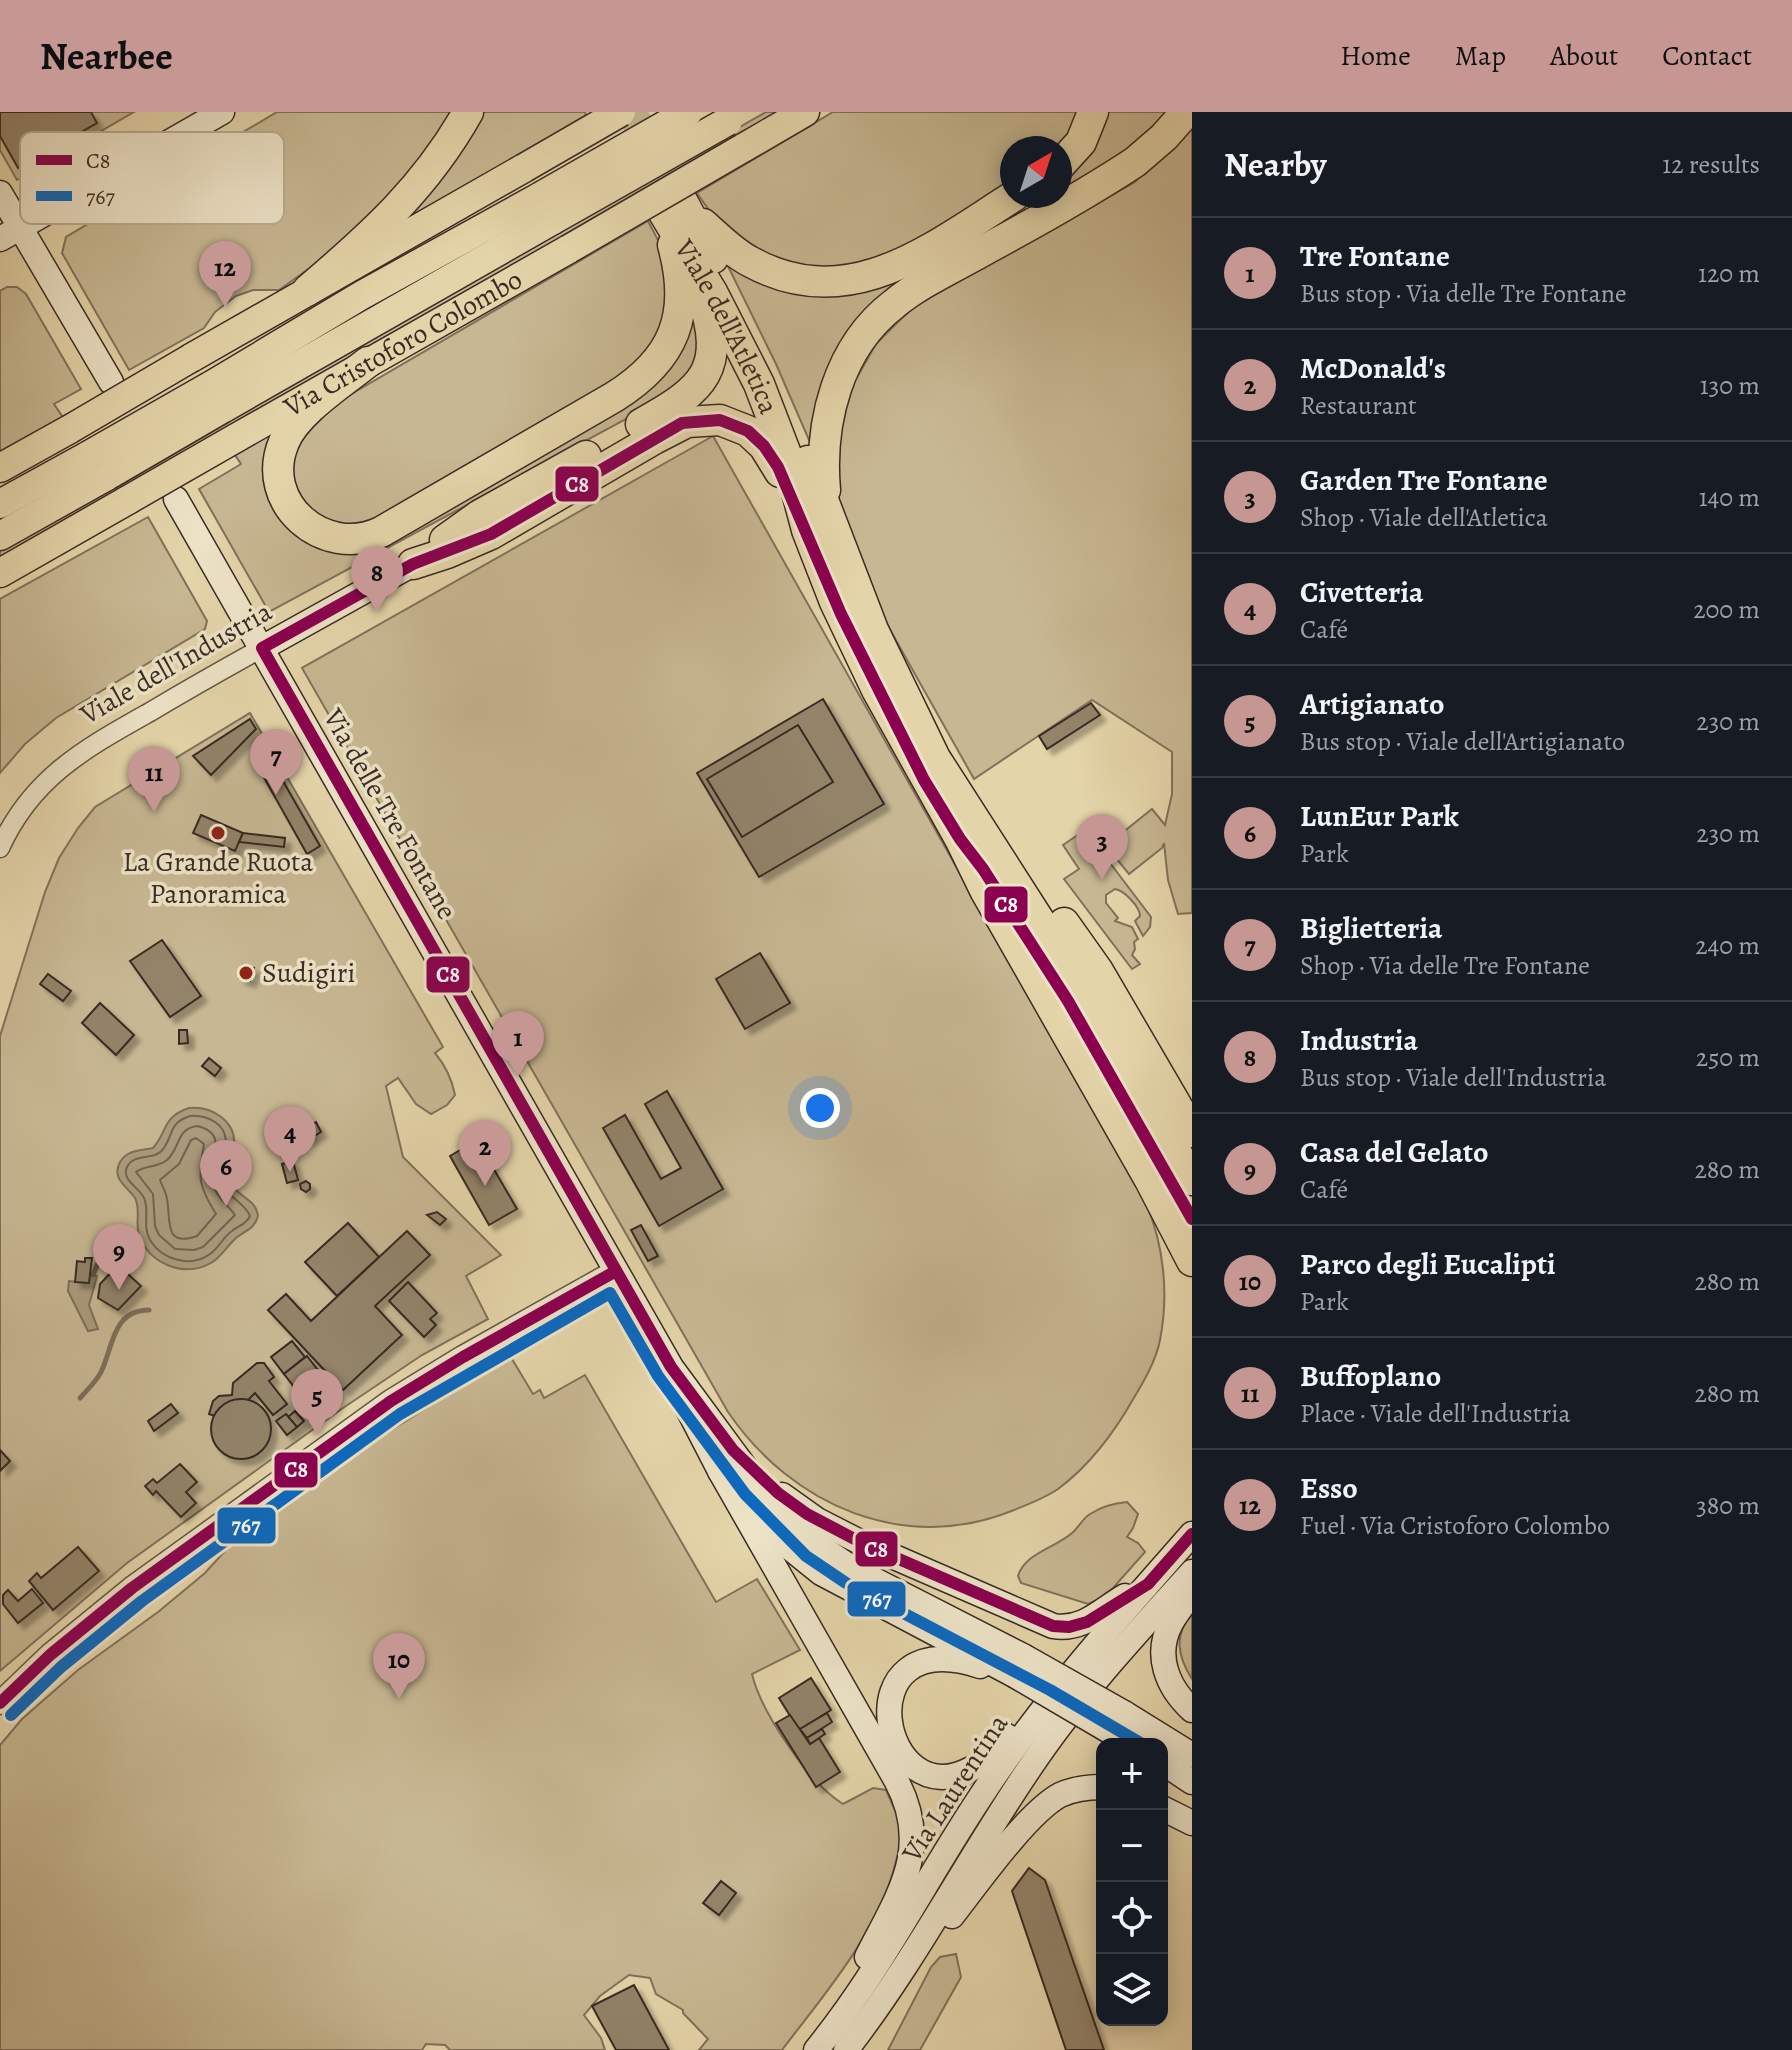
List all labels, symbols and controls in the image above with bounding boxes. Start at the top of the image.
text: Nearbee [40,30,173,82]
text: Home [1340,37,1411,75]
text: Map [1455,37,1506,75]
text: About [1550,37,1618,75]
text: Contact [1662,37,1752,75]
legend [20,132,284,224]
north arrow [1000,136,1072,208]
text: Nearby [1224,141,1327,188]
text: C8 [86,146,110,176]
text: 12 results [1662,147,1760,182]
text: 767 [86,182,115,212]
street label: Viale dell'Atletica [665,232,788,419]
text: Tre Fontane [1300,236,1450,276]
pin: 12 [199,241,251,307]
text: 1 [1245,256,1255,291]
text: 120 m [1698,256,1760,291]
street label: Via Cristoforo Colombo [276,260,529,426]
text: Bus stop · Via delle Tre Fontane [1300,276,1627,311]
text: McDonald's [1300,348,1446,388]
text: 2 [1244,368,1256,403]
text: 130 m [1700,368,1760,403]
text: Restaurant [1300,388,1417,423]
text: Garden Tre Fontane [1300,460,1548,500]
line badge: C8 [554,465,600,503]
text: C8 [565,470,589,500]
text: 3 [1244,480,1256,515]
text: 140 m [1699,480,1760,515]
text: Shop · Viale dell'Atletica [1300,500,1548,535]
pin: 8 [351,546,403,612]
text: Civetteria [1300,572,1424,612]
text: 4 [1244,592,1256,627]
text: 200 m [1693,592,1760,627]
street label: Viale dell'Industria [72,593,279,734]
text: Café [1300,612,1348,647]
text: Artigianato [1300,684,1445,724]
street label: Via delle Tre Fontane [314,701,466,926]
text: 5 [1244,704,1256,739]
text: 230 m [1696,704,1760,739]
text: Bus stop · Viale dell'Artigianato [1300,724,1625,759]
pin: 7 [250,729,302,795]
pin: 11 [128,746,180,812]
text: LunEur Park [1300,796,1459,836]
pin: 3 [1076,814,1128,880]
text: 6 [1244,816,1256,851]
text: 230 m [1696,816,1760,851]
marker: La Grande Ruota Panoramica [209,824,227,842]
text: Park [1300,836,1349,871]
place label: La Grande Ruota Panoramica [123,843,313,913]
line badge: C8 [983,885,1029,924]
text: C8 [994,890,1018,920]
text: Biglietteria [1300,908,1443,948]
text: 7 [1244,928,1256,963]
text: 240 m [1695,928,1760,963]
text: Shop · Via delle Tre Fontane [1300,948,1590,983]
place label: Sudigiri [262,954,355,992]
line badge: C8 [425,955,471,994]
text: C8 [436,960,460,990]
marker: Sudigiri [237,964,255,982]
pin: 1 [492,1011,544,1077]
text: Industria [1300,1020,1418,1060]
text: 8 [1244,1040,1256,1075]
text: 250 m [1696,1040,1760,1075]
text: Bus stop · Viale dell'Industria [1300,1060,1606,1095]
your location [800,1088,840,1128]
pin: 4 [264,1106,316,1172]
pin: 2 [459,1120,511,1186]
text: Casa del Gelato [1300,1132,1489,1172]
pin: 6 [200,1140,252,1206]
text: 9 [1244,1152,1256,1187]
text: 280 m [1694,1152,1760,1187]
text: Café [1300,1172,1348,1207]
pin: 9 [93,1224,145,1290]
text: Parco degli Eucalipti [1300,1244,1556,1284]
text: 10 [1239,1264,1261,1299]
text: 280 m [1694,1264,1760,1299]
text: Park [1300,1284,1349,1319]
text: Buffoplano [1300,1356,1441,1396]
pin: 5 [291,1369,343,1435]
text: 11 [1241,1376,1259,1411]
text: 280 m [1694,1376,1760,1411]
text: Place · Viale dell'Industria [1300,1396,1571,1431]
line badge: C8 [273,1451,319,1489]
text: C8 [284,1455,308,1485]
text: Esso [1300,1468,1358,1508]
text: 12 [1239,1488,1261,1523]
text: 380 m [1696,1488,1760,1523]
line badge: 767 [216,1506,277,1545]
text: Fuel · Via Cristoforo Colombo [1300,1508,1610,1543]
text: 767 [231,1511,261,1541]
line badge: C8 [854,1530,899,1568]
text: C8 [864,1535,888,1565]
line badge: 767 [846,1580,907,1618]
text: 767 [862,1585,892,1615]
pin: 10 [373,1633,425,1699]
street label: Via Laurentina [893,1707,1017,1870]
map controls [1096,1738,1168,2026]
button: + [1096,1738,1168,1810]
button: − [1096,1810,1168,1882]
button: locate [1096,1882,1168,1954]
button: layers [1096,1954,1168,2026]

